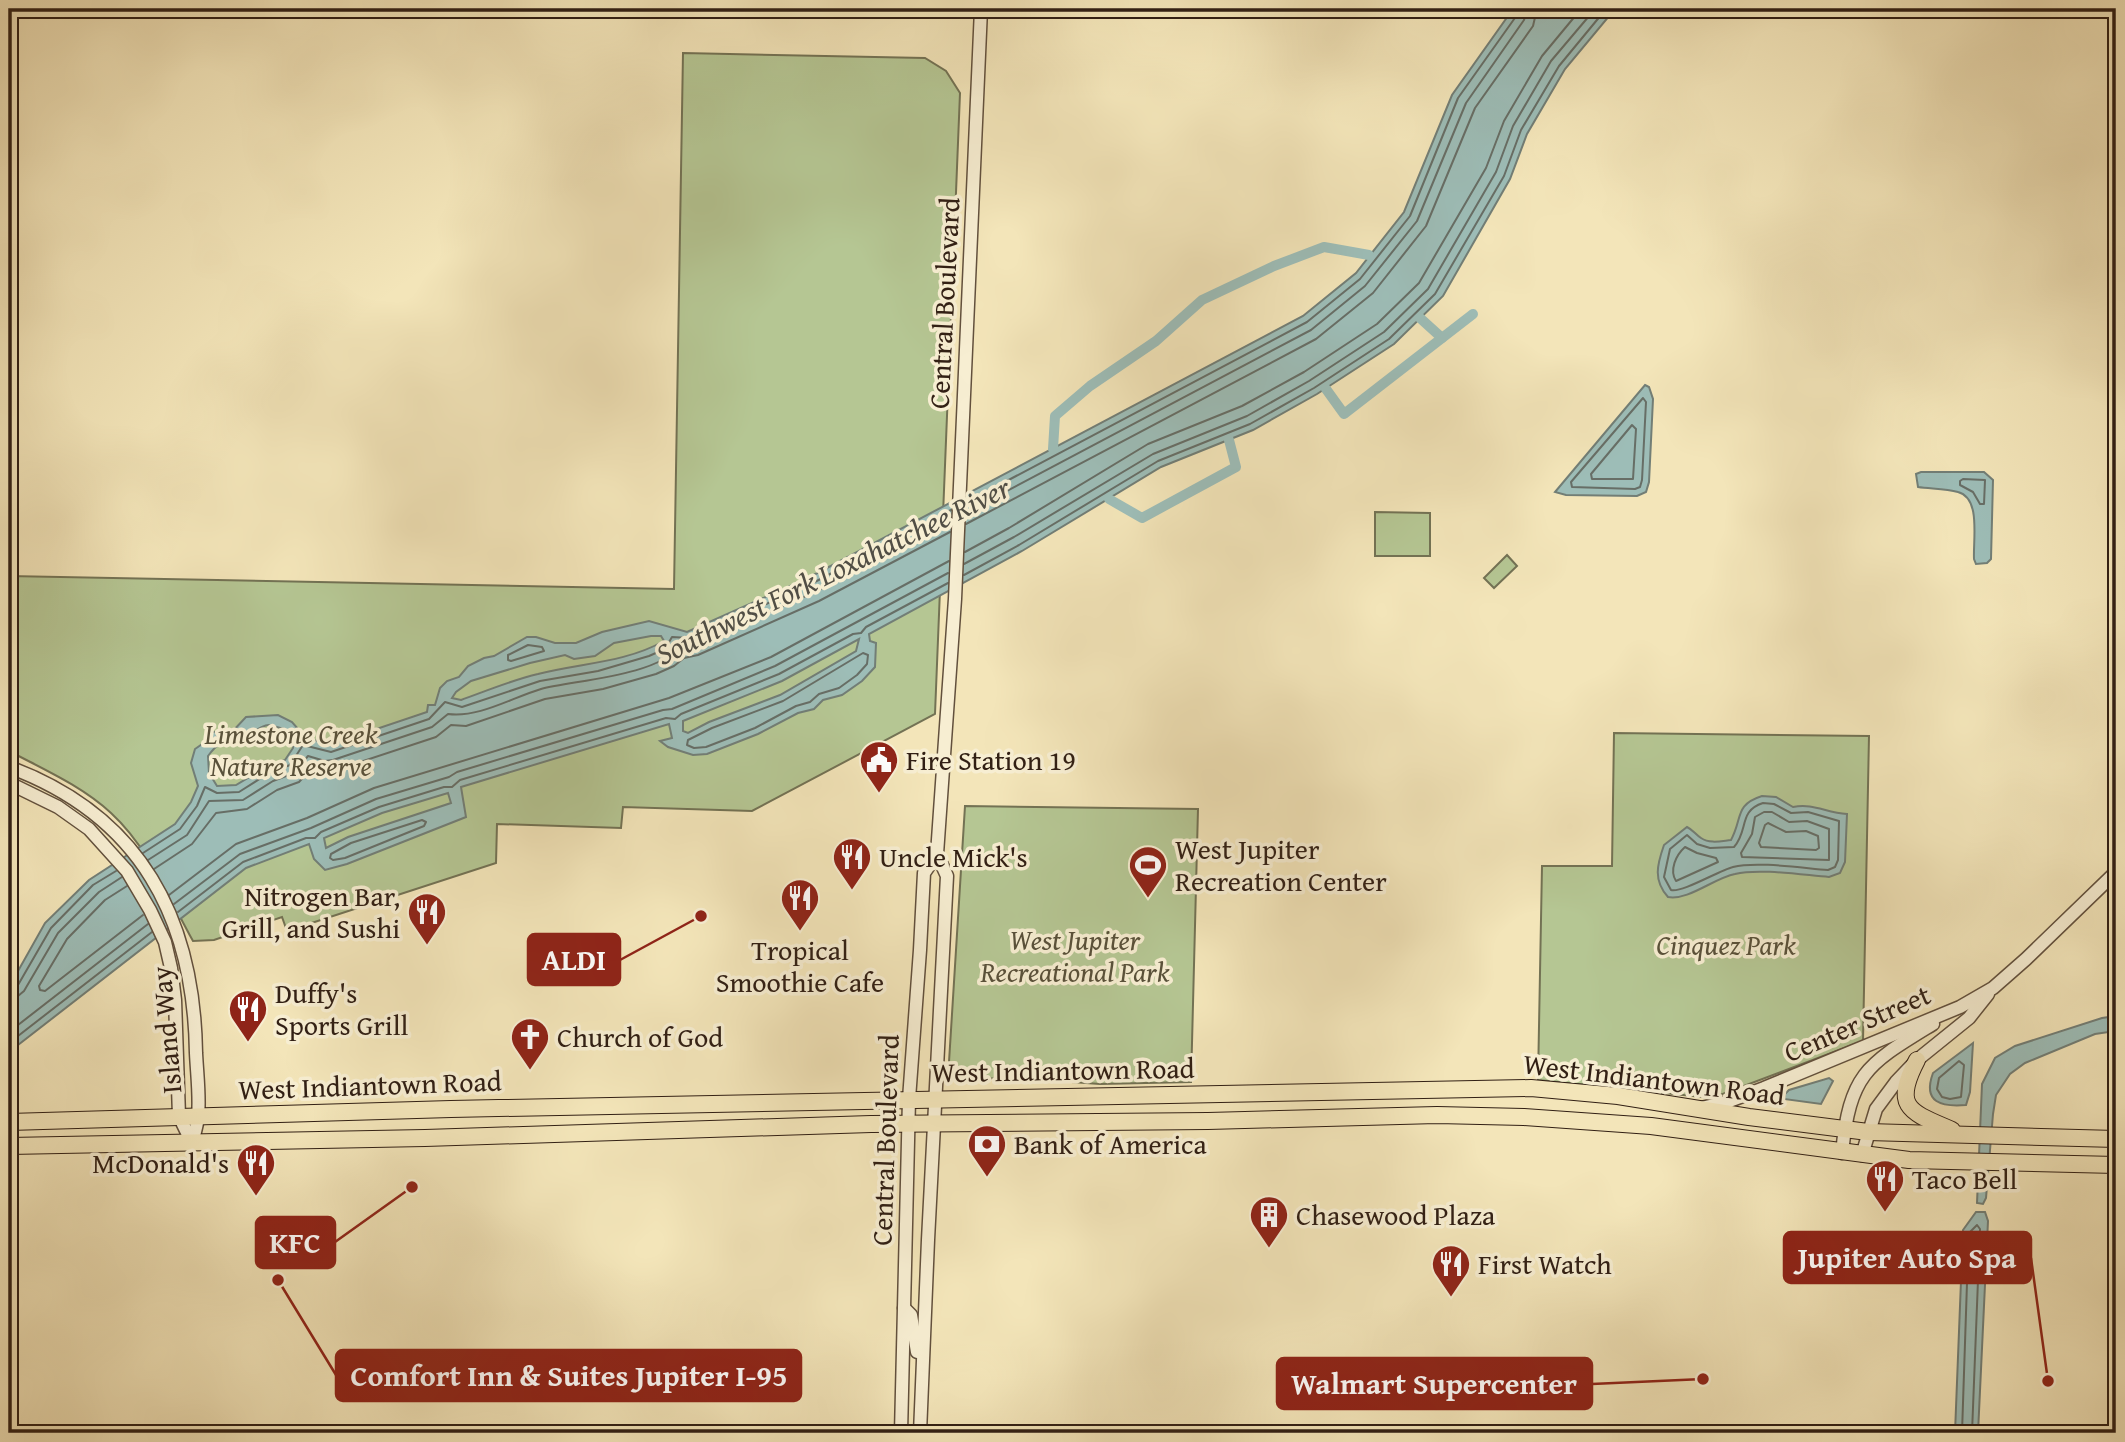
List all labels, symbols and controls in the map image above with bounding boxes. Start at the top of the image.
street label: Central Boulevard [917,196,970,410]
water label: Southwest Fork Loxahatchee River [648,465,1018,675]
park label: Limestone Creek Nature Reserve [204,713,378,786]
public building icon: Fire Station 19 [858,739,900,794]
place label: Fire Station 19 [906,739,1076,780]
place label: West Jupiter Recreation Center [1175,828,1387,901]
restaurant icon: Uncle Mick's [831,836,873,891]
place label: Uncle Mick's [879,836,1028,877]
sports icon: West Jupiter Recreation Center [1127,844,1169,899]
place label: Nitrogen Bar, Grill, and Sushi [222,875,400,948]
restaurant icon: Tropical Smoothie Cafe [779,877,821,932]
restaurant icon: Nitrogen Bar, Grill, and Sushi [406,891,448,946]
park label: West Jupiter Recreational Park [980,919,1170,992]
park label: Cinquez Park [1656,924,1796,965]
place label: Tropical Smoothie Cafe [716,929,884,1002]
callout: ALDI [528,934,620,985]
text: ALDI [542,937,606,981]
street label: Island Way [140,965,191,1095]
place label: Duffy's Sports Grill [275,972,409,1045]
street label: Center Street [1777,973,1937,1072]
restaurant icon: Duffy's Sports Grill [227,988,269,1043]
church icon: Church of God [509,1016,551,1071]
place label: Church of God [557,1016,723,1057]
street label: Central Boulevard [860,1033,909,1246]
street label: West Indiantown Road [1521,1042,1787,1115]
street label: West Indiantown Road [931,1047,1195,1092]
street label: West Indiantown Road [238,1059,502,1110]
bank icon: Bank of America [966,1123,1008,1178]
place label: Bank of America [1014,1123,1207,1164]
place label: McDonald's [92,1142,229,1183]
restaurant icon: McDonald's [235,1142,277,1197]
restaurant icon: Taco Bell [1864,1158,1906,1213]
place label: Taco Bell [1912,1158,2018,1199]
building icon: Chasewood Plaza [1248,1194,1290,1249]
place label: Chasewood Plaza [1296,1194,1496,1235]
callout: KFC [256,1217,335,1268]
text: KFC [269,1220,321,1264]
callout: Jupiter Auto Spa [1784,1232,2031,1283]
text: Jupiter Auto Spa [1793,1235,2017,1279]
restaurant icon: First Watch [1430,1243,1472,1298]
place label: First Watch [1478,1243,1612,1284]
callout: Comfort Inn & Suites Jupiter I-95 [336,1350,801,1401]
text: Comfort Inn & Suites Jupiter I-95 [351,1353,787,1397]
callout: Walmart Supercenter [1277,1358,1592,1409]
text: Walmart Supercenter [1291,1361,1577,1405]

